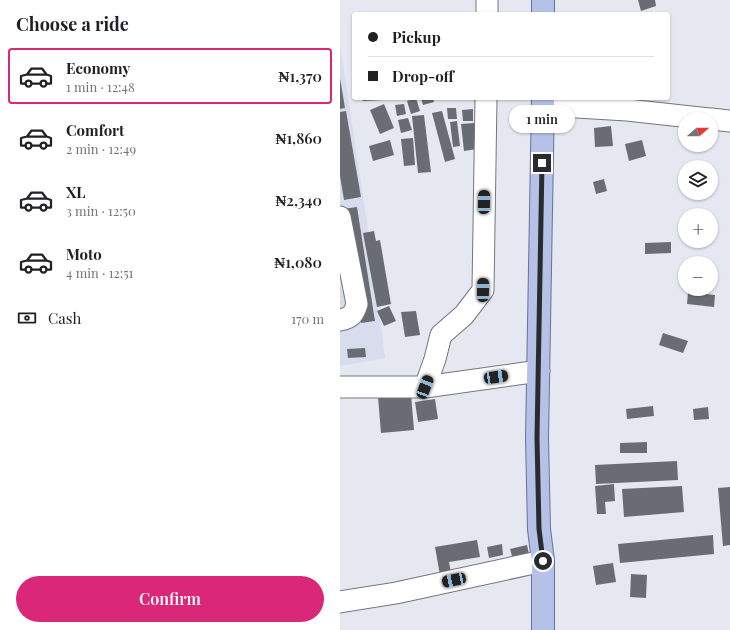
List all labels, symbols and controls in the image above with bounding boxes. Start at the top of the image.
text: Choose a ride [16,12,129,36]
text: Pickup [392,27,441,47]
icon: car [18,58,54,94]
text: Economy [66,58,130,78]
text: ₦1,370 [279,66,322,86]
text: Drop-off [392,66,454,86]
text: 1 min · 12:48 [66,78,135,95]
callout: 1 min [509,105,575,133]
text: 1 min [526,110,558,127]
north arrow [678,112,718,152]
map controls [678,112,718,296]
icon: car [18,120,54,156]
text: Comfort [66,120,124,140]
text: ₦1,860 [276,128,322,148]
text: 2 min · 12:49 [66,140,136,157]
route end [533,154,551,172]
button: layers [678,160,718,200]
icon: car [18,182,54,218]
text: XL [66,182,86,202]
text: ₦2,340 [276,190,322,210]
car [478,190,490,214]
text: 3 min · 12:50 [66,202,136,219]
button: + [678,208,718,248]
icon: car [18,244,54,280]
text: Moto [66,244,102,264]
text: ₦1,080 [274,252,322,272]
button: − [678,256,718,296]
text: 4 min · 12:51 [66,264,133,281]
car [477,278,489,302]
icon: cash [16,307,38,329]
text: Cash [48,308,81,328]
text: 170 m [291,310,324,327]
car [483,369,509,385]
car [415,374,435,400]
route start [534,552,552,570]
car [441,572,467,588]
button: Confirm [16,576,324,622]

